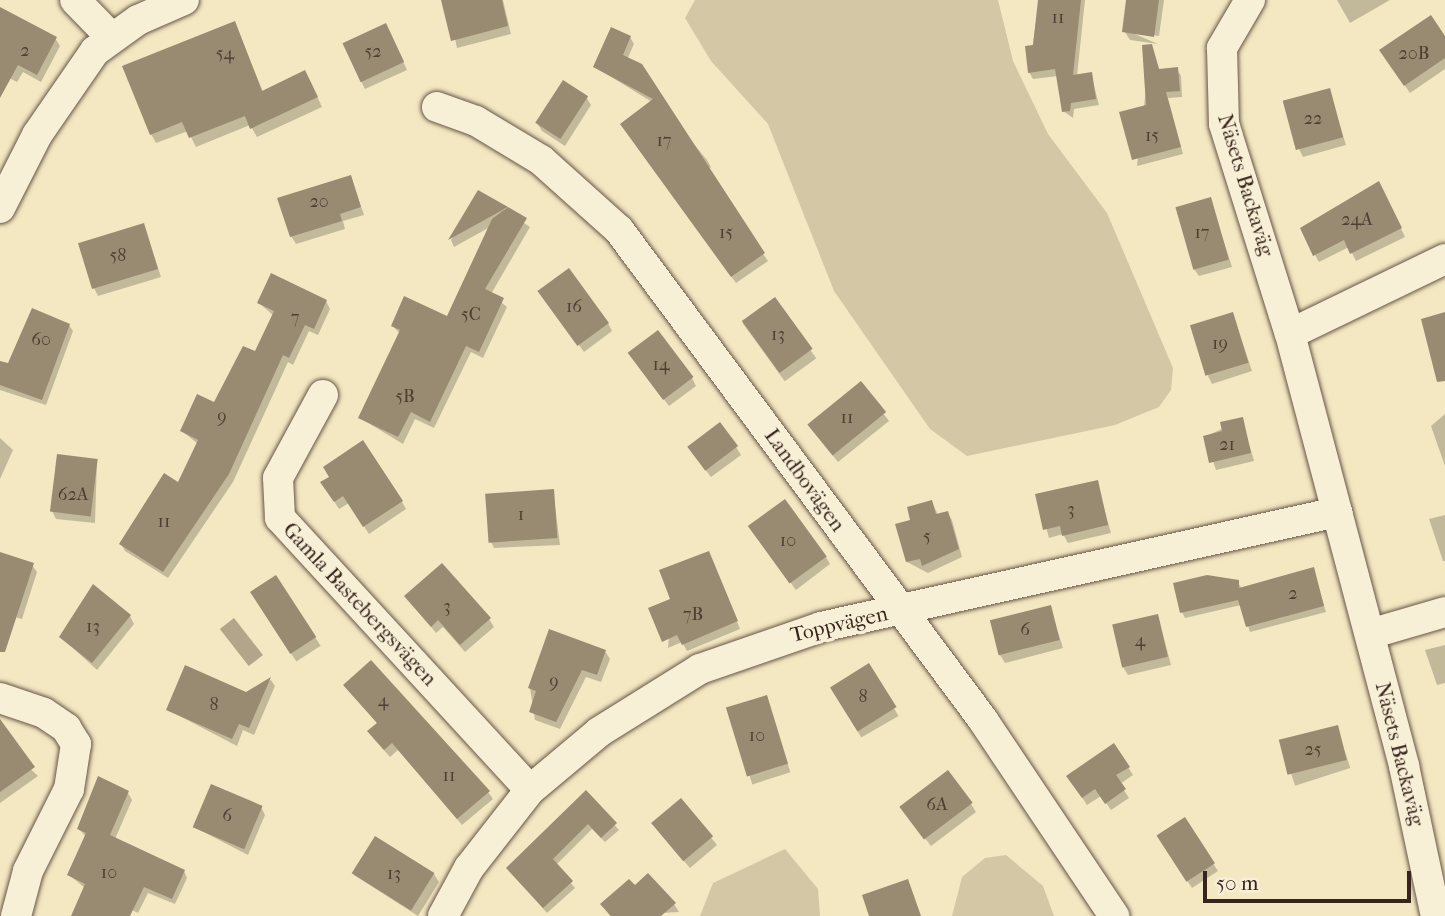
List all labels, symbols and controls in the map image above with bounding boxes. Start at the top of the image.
house number: 11 [1052,7,1064,29]
house number: 2 [20,40,30,62]
house number: 52 [364,41,382,63]
house number: 54 [216,43,234,65]
house number: 20B [1399,43,1429,65]
house number: 22 [1304,108,1322,130]
street label: Näsets Backaväg [1212,111,1280,259]
house number: 15 [1145,125,1159,147]
house number: 17 [656,130,672,152]
house number: 20 [309,191,329,213]
house number: 24A [1341,209,1373,231]
house number: 15 [719,222,733,244]
house number: 17 [1194,222,1210,244]
house number: 58 [110,245,126,267]
house number: 16 [566,296,582,318]
house number: 5C [461,304,481,326]
house number: 7 [291,307,299,329]
house number: 13 [771,324,785,346]
house number: 60 [31,329,51,351]
house number: 19 [1212,333,1228,355]
house number: 14 [652,354,670,376]
house number: 5B [395,386,415,408]
house number: 9 [217,406,227,428]
house number: 11 [841,407,853,429]
street label: Landbovägen [759,424,851,536]
house number: 21 [1219,434,1235,456]
house number: 62A [58,484,88,506]
house number: 3 [1067,499,1075,521]
house number: 1 [518,504,524,526]
house number: 11 [158,511,170,533]
street label: Gamla Bastebergsvägen [278,517,442,691]
house number: 5 [923,526,931,548]
house number: 10 [780,530,796,552]
house number: 2 [1288,583,1298,605]
house number: 3 [443,596,451,618]
street label: Toppvägen [788,601,890,647]
house number: 7B [683,604,703,626]
house number: 13 [86,616,100,638]
house number: 6 [1020,619,1030,641]
house number: 4 [1135,630,1145,652]
house number: 9 [549,671,559,693]
street label: Näsets Backaväg [1370,680,1430,828]
house number: 8 [858,686,868,708]
house number: 4 [378,690,388,712]
house number: 8 [209,694,219,716]
house number: 10 [749,725,765,747]
house number: 25 [1304,739,1322,761]
house number: 11 [443,765,455,787]
house number: 6A [926,794,948,816]
house number: 6 [222,805,232,827]
scale bar [1207,856,1415,900]
house number: 10 [101,862,117,884]
house number: 13 [387,863,401,885]
text: 50 m [1216,871,1259,895]

